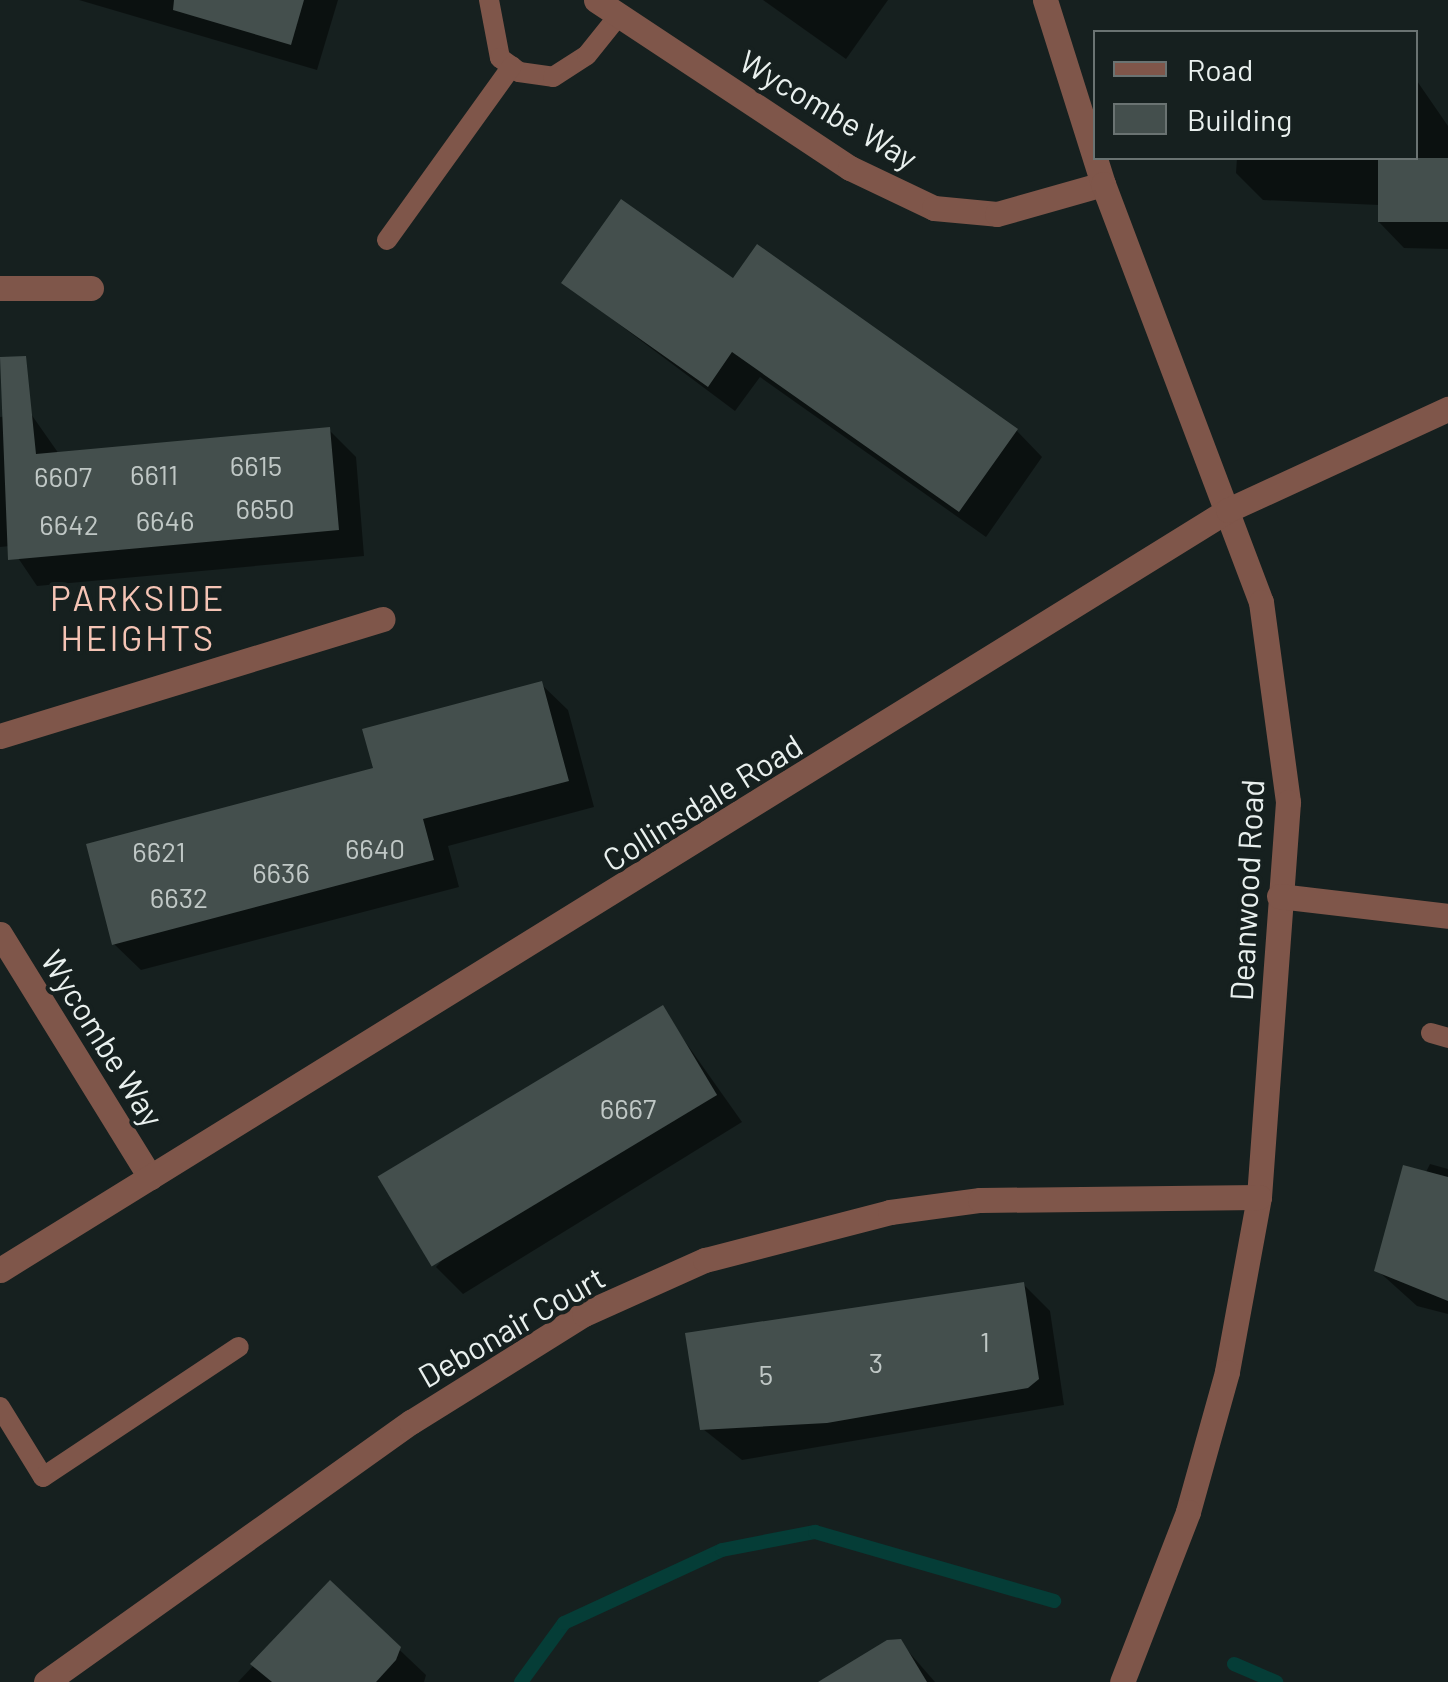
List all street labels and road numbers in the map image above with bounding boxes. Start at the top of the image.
street label: Wycombe Way [733,41,925,177]
street label: Collinsdale Road [595,725,809,879]
street label: Deanwood Road [1221,778,1271,1002]
street label: Wycombe Way [34,943,172,1133]
street label: Debonair Court [411,1257,611,1395]

